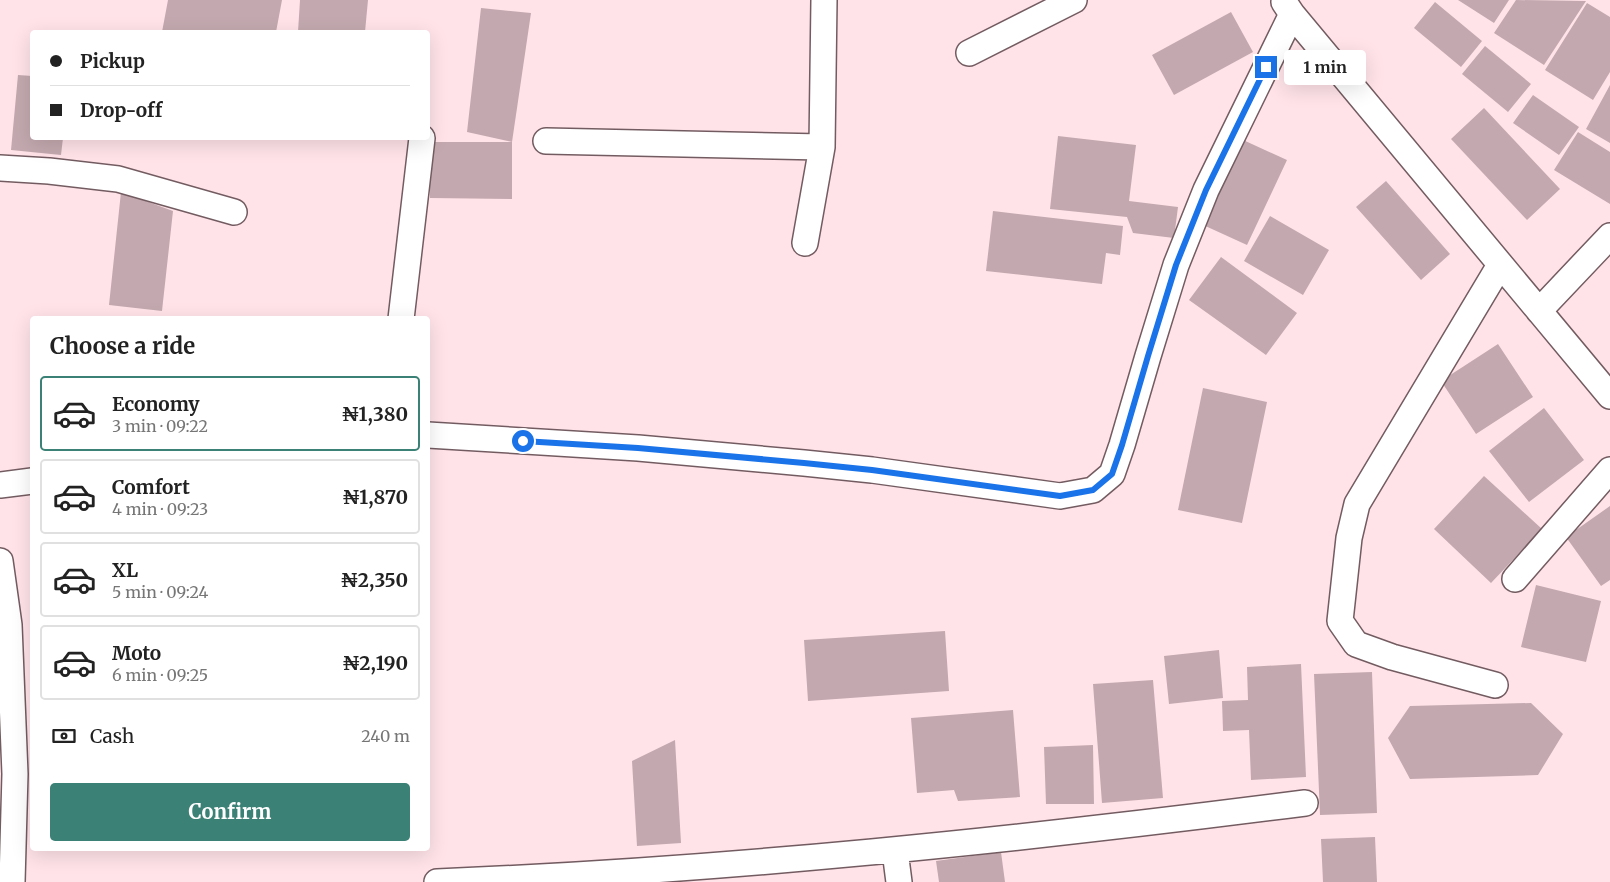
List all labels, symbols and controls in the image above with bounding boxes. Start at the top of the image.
text: Pickup [80,49,145,73]
callout: 1 min [1284,50,1366,84]
route end [1255,56,1277,78]
text: 1 min [1303,57,1347,77]
text: Drop-off [80,98,162,122]
text: Choose a ride [50,332,195,360]
icon: car [52,391,97,436]
text: Economy [112,392,200,416]
text: ₦1,380 [341,402,408,426]
text: 3 min · 09:22 [112,416,208,436]
route start [512,430,534,452]
icon: car [52,474,97,519]
text: Comfort [112,475,190,499]
text: ₦1,870 [342,485,408,509]
text: 4 min · 09:23 [112,499,208,519]
icon: car [52,557,97,602]
text: XL [112,558,138,582]
text: ₦2,350 [340,568,408,592]
text: 5 min · 09:24 [112,582,208,602]
icon: car [52,640,97,685]
text: Moto [112,641,161,665]
text: ₦2,190 [342,651,408,675]
text: 6 min · 09:25 [112,665,208,685]
icon: cash [50,722,78,750]
text: Cash [90,724,134,748]
text: 240 m [361,726,410,746]
button: Confirm [50,783,410,841]

